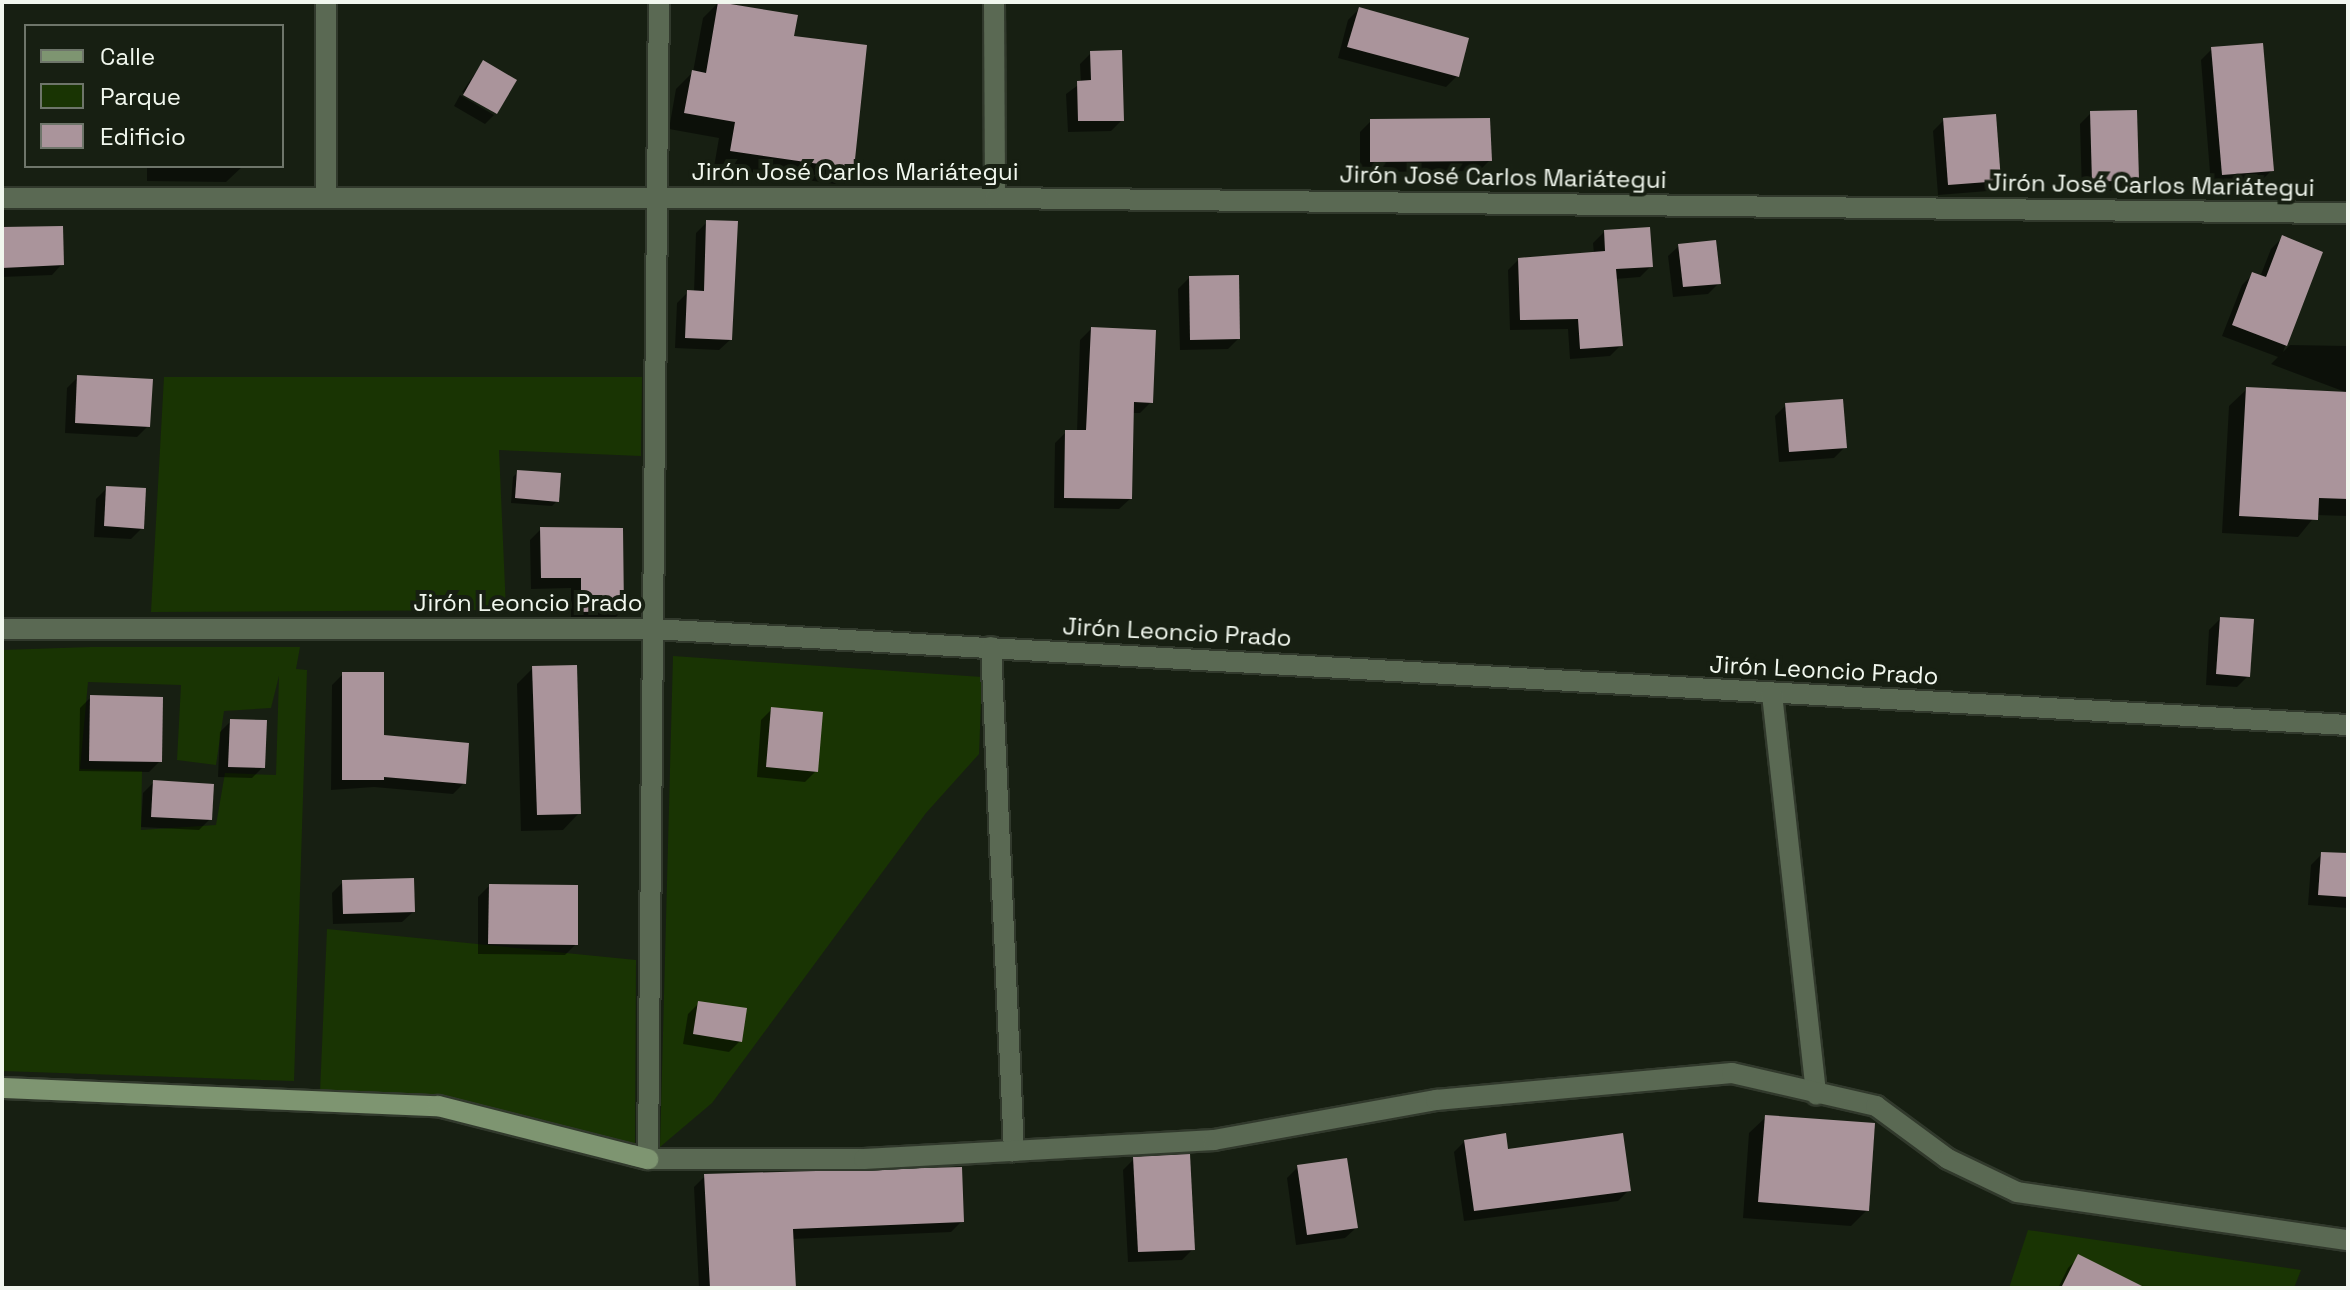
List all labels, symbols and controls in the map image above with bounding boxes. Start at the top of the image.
legend [24,24,284,168]
text: Calle [100,41,155,72]
text: Parque [100,81,181,112]
text: Edificio [100,121,186,152]
street label: Jirón José Carlos Mariátegui [691,158,1019,186]
street label: Jirón José Carlos Mariátegui [1339,160,1667,194]
street label: Jirón José Carlos Mariátegui [1987,168,2315,202]
street label: Jirón Leoncio Prado [413,589,643,617]
street label: Jirón Leoncio Prado [1062,612,1292,652]
street label: Jirón Leoncio Prado [1709,650,1939,690]

